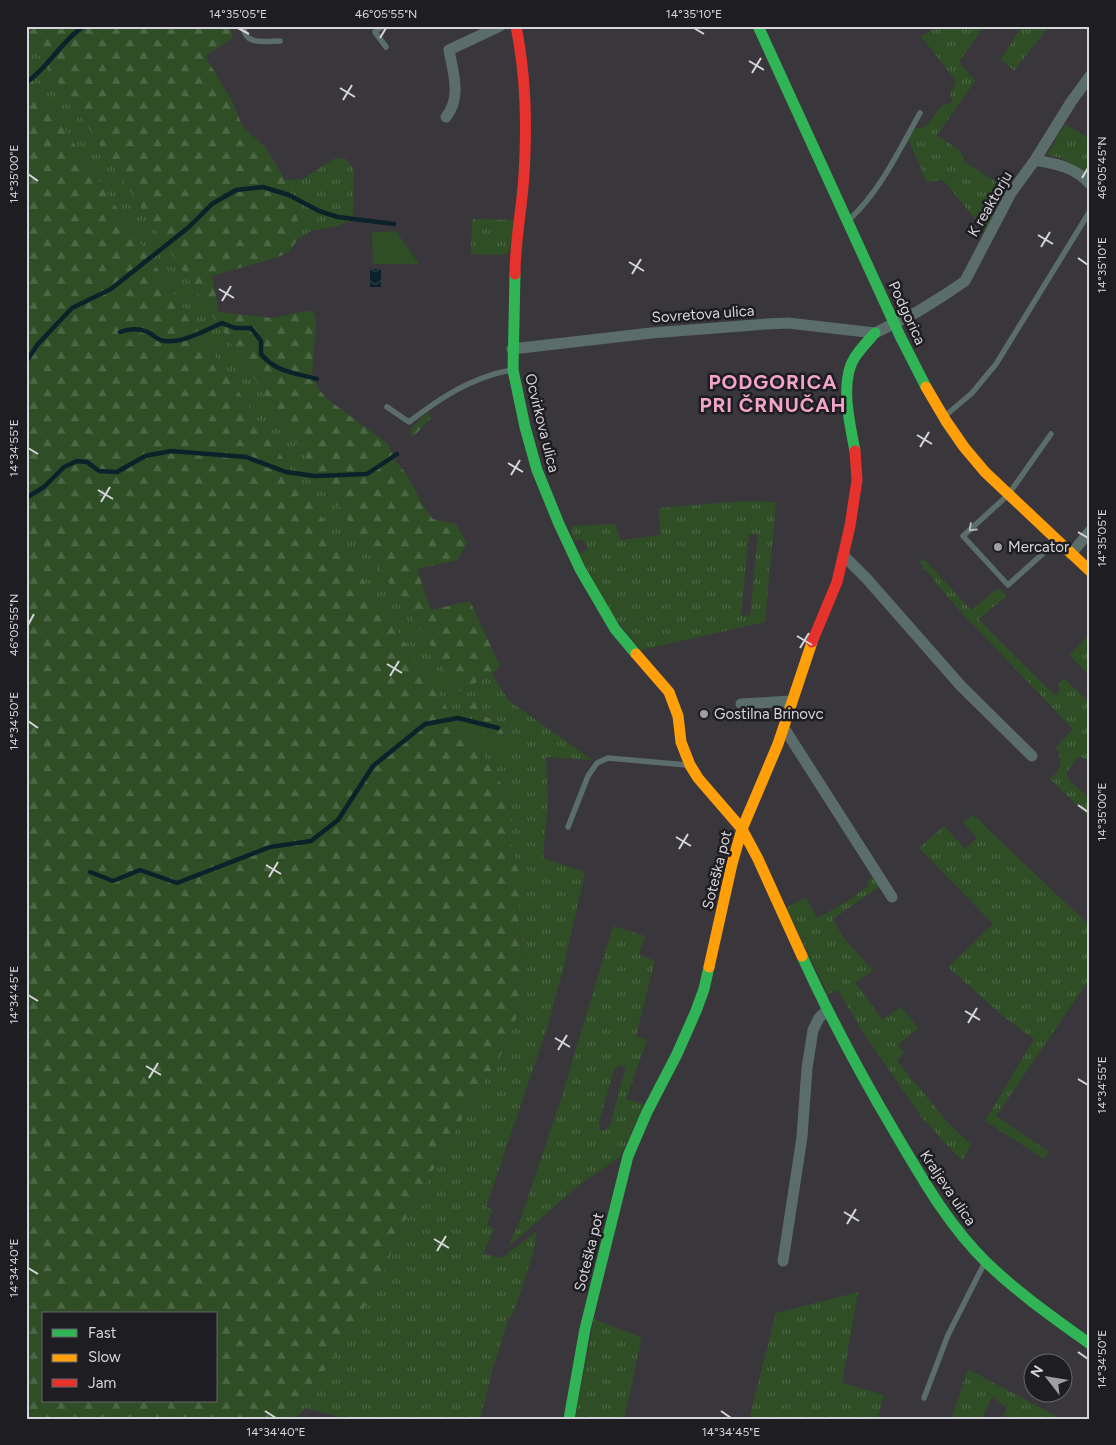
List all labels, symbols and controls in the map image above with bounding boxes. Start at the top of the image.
text: 14°35'05"E [209,7,267,21]
text: 46°05'55"N [355,7,417,21]
text: 14°35'10"E [666,7,722,21]
text: 46°05'45"N [1095,136,1109,200]
text: 14°35'00"E [7,145,21,204]
street label: K reaktorju [964,168,1016,240]
text: 14°35'10"E [1095,237,1109,293]
street label: Podgorica [885,278,929,348]
street label: Sovretova ulica [651,301,755,327]
district label: PODGORICA PRI ČRNUČAH [699,370,847,417]
street label: Ocvirkova ulica [521,372,563,474]
text: 14°34'55"E [7,419,21,477]
text: 14°35'05"E [1095,509,1109,567]
one-way arrow [969,522,978,531]
place label: Mercator [1008,538,1069,556]
marker: Mercator [992,541,1004,553]
text: 46°05'55"N [7,594,21,656]
text: 14°34'50"E [7,692,21,750]
place label: Gostilna Brinovc [714,705,824,723]
marker: Gostilna Brinovc [698,708,710,720]
text: 14°35'00"E [1095,783,1109,842]
street label: Soteška pot [699,828,736,911]
text: 14°34'45"E [7,966,21,1024]
text: 14°34'55"E [1095,1056,1109,1114]
street label: Kraljeva ulica [916,1147,980,1229]
street label: Soteška pot [571,1210,608,1293]
text: 14°34'40"E [7,1238,21,1298]
legend [42,1312,218,1402]
text: Fast [88,1324,117,1342]
text: 14°34'50"E [1095,1330,1109,1388]
text: Slow [88,1348,121,1366]
north arrow [1024,1352,1074,1402]
text: N [1027,1363,1047,1381]
text: Jam [88,1374,116,1392]
text: 14°34'40"E [246,1425,306,1439]
text: 14°34'45"E [702,1425,760,1439]

